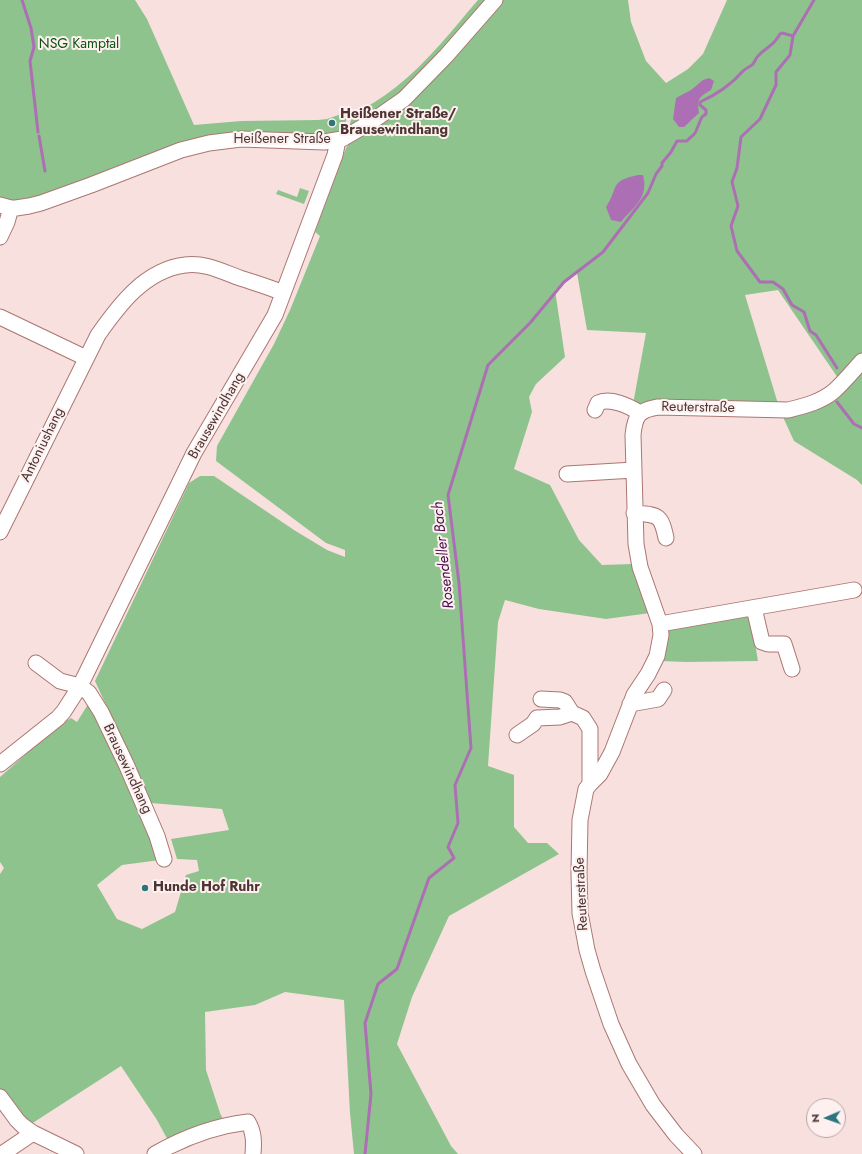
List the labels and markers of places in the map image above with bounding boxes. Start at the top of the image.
place label: Heißener Straße/ Brausewindhang [340,107,456,140]
marker: Heißener Straße/ Brausewindhang [327,118,337,128]
place label: Hunde Hof Ruhr [153,880,260,896]
marker: Hunde Hof Ruhr [140,883,150,893]

